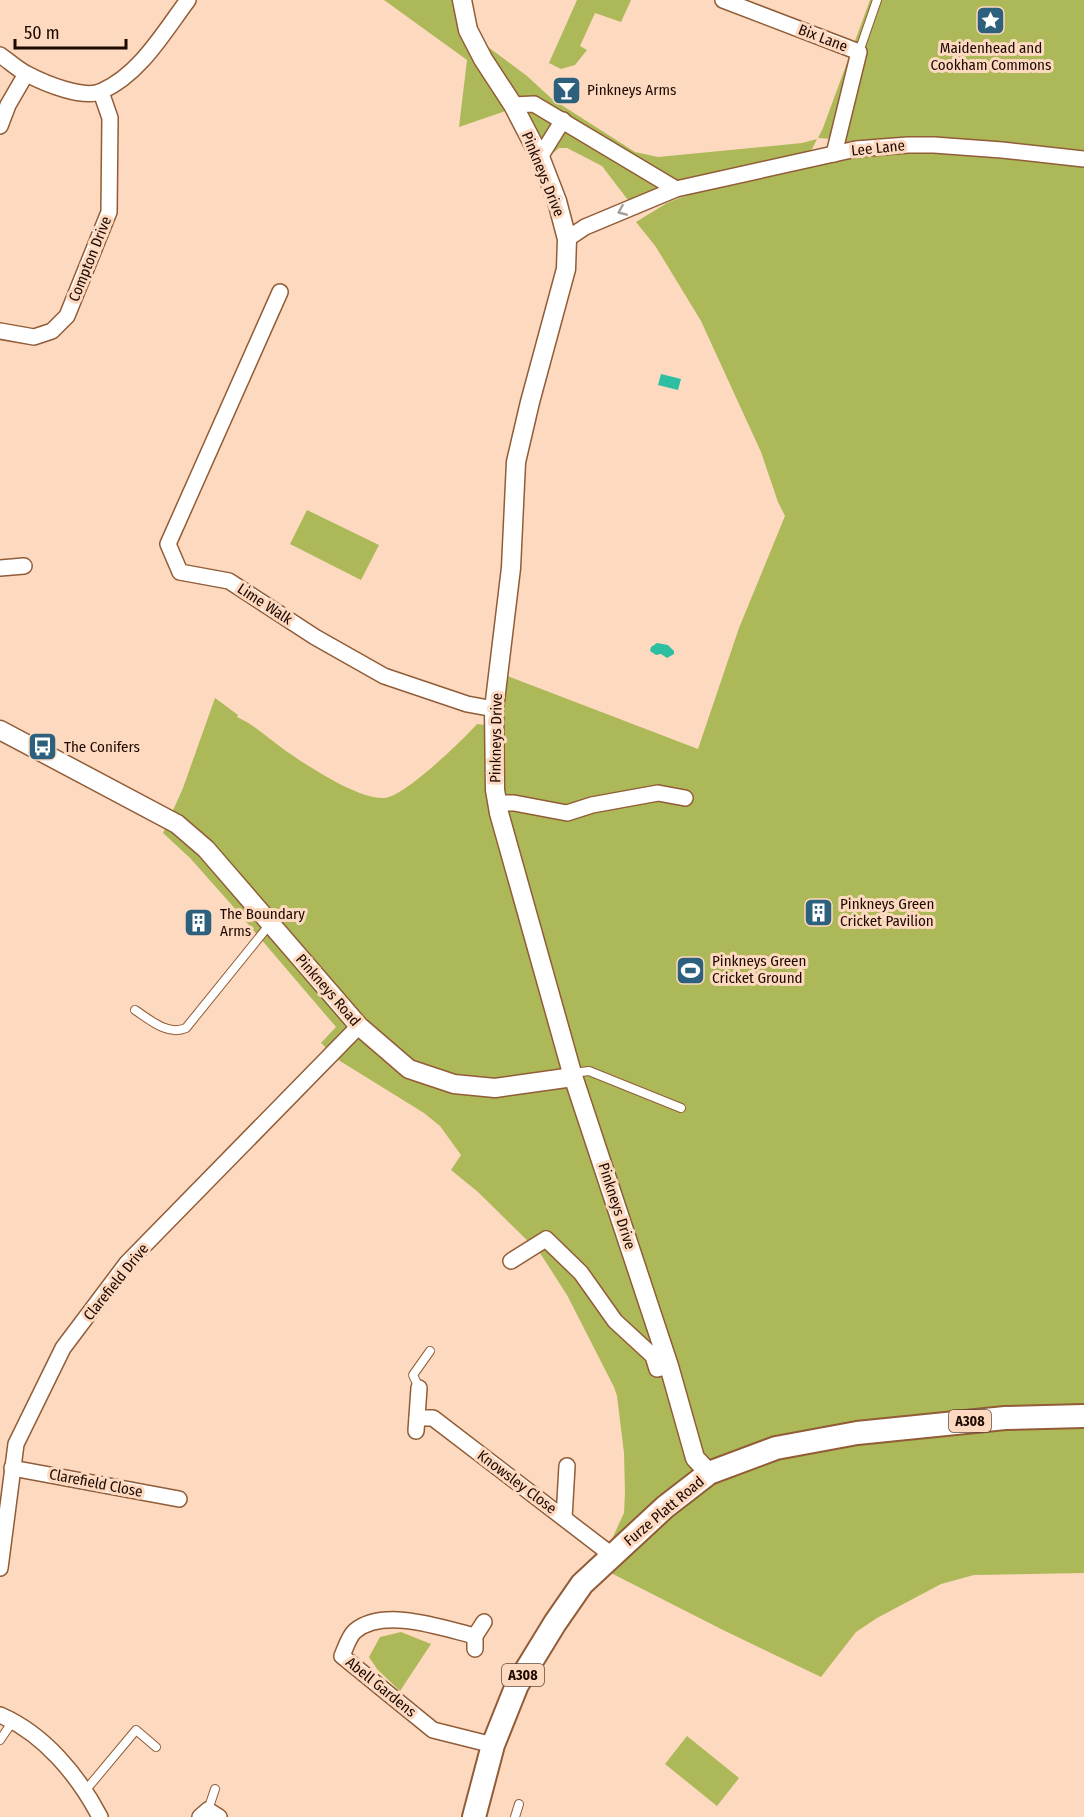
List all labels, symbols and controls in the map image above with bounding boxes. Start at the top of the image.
place icon: Maidenhead and Cookham Commons [975,5,1007,37]
scale bar [15,12,126,50]
street label: Bix Lane [796,20,850,56]
text: 50 m [24,22,60,44]
place label: Maidenhead and Cookham Commons [931,39,1051,74]
bar icon: Pinkneys Arms [550,74,582,106]
place label: Pinkneys Arms [587,81,676,99]
street label: Pinkneys Drive [518,129,568,219]
street label: Lee Lane [850,136,906,160]
one-way arrow [617,204,628,216]
street label: Compton Drive [65,214,115,304]
street label: Lime Walk [234,580,296,628]
street label: Pinkneys Drive [486,693,506,783]
bus stop icon: The Conifers [27,731,59,763]
place label: The Conifers [64,738,140,756]
place label: Pinkneys Green Cricket Pavilion [840,895,934,930]
building icon: Pinkneys Green Cricket Pavilion [803,897,835,929]
place label: The Boundary Arms [220,905,305,940]
building icon: The Boundary Arms [183,907,215,939]
street label: Pinkneys Road [292,950,364,1030]
place label: Pinkneys Green Cricket Ground [712,952,806,987]
sports icon: Pinkneys Green Cricket Ground [675,954,707,986]
street label: Pinkneys Drive [595,1160,639,1252]
street label: Clarefield Drive [80,1240,152,1324]
road number: A308 [949,1410,991,1432]
street label: Knowsley Close [474,1446,560,1518]
street label: Clarefield Close [48,1465,144,1501]
street label: Furze Platt Road [620,1472,708,1550]
street label: Abell Gardens [342,1653,420,1721]
road number: A308 [502,1664,544,1686]

